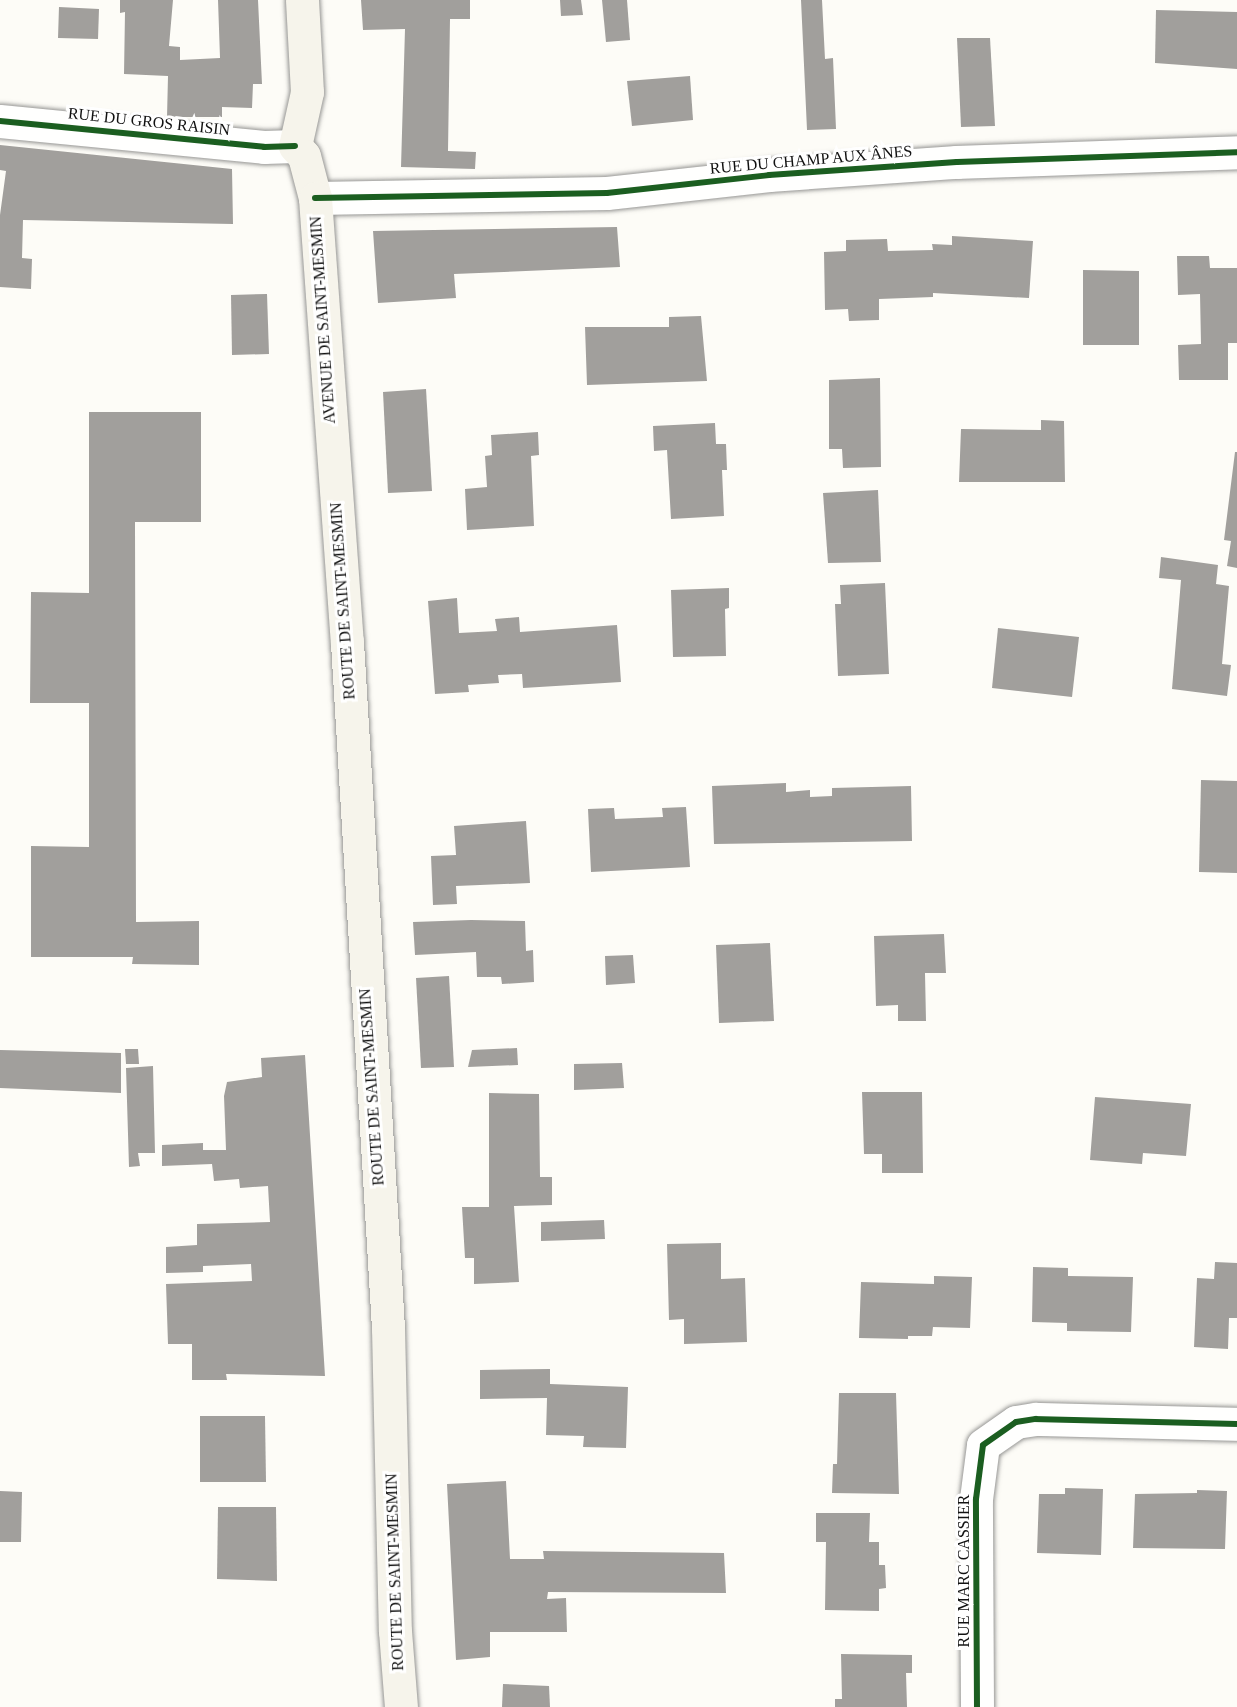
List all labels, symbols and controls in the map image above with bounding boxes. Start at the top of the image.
street label: RUE DU GROS RAISIN [67,104,231,140]
street label: RUE DU CHAMP AUX ÂNES [708,142,914,178]
street label: AVENUE DE SAINT-MESMIN [306,216,340,424]
street label: ROUTE DE SAINT-MESMIN [327,502,359,700]
street label: ROUTE DE SAINT-MESMIN [356,988,388,1186]
street label: ROUTE DE SAINT-MESMIN [382,1473,408,1671]
street label: RUE MARC CASSIER [954,1495,974,1647]

